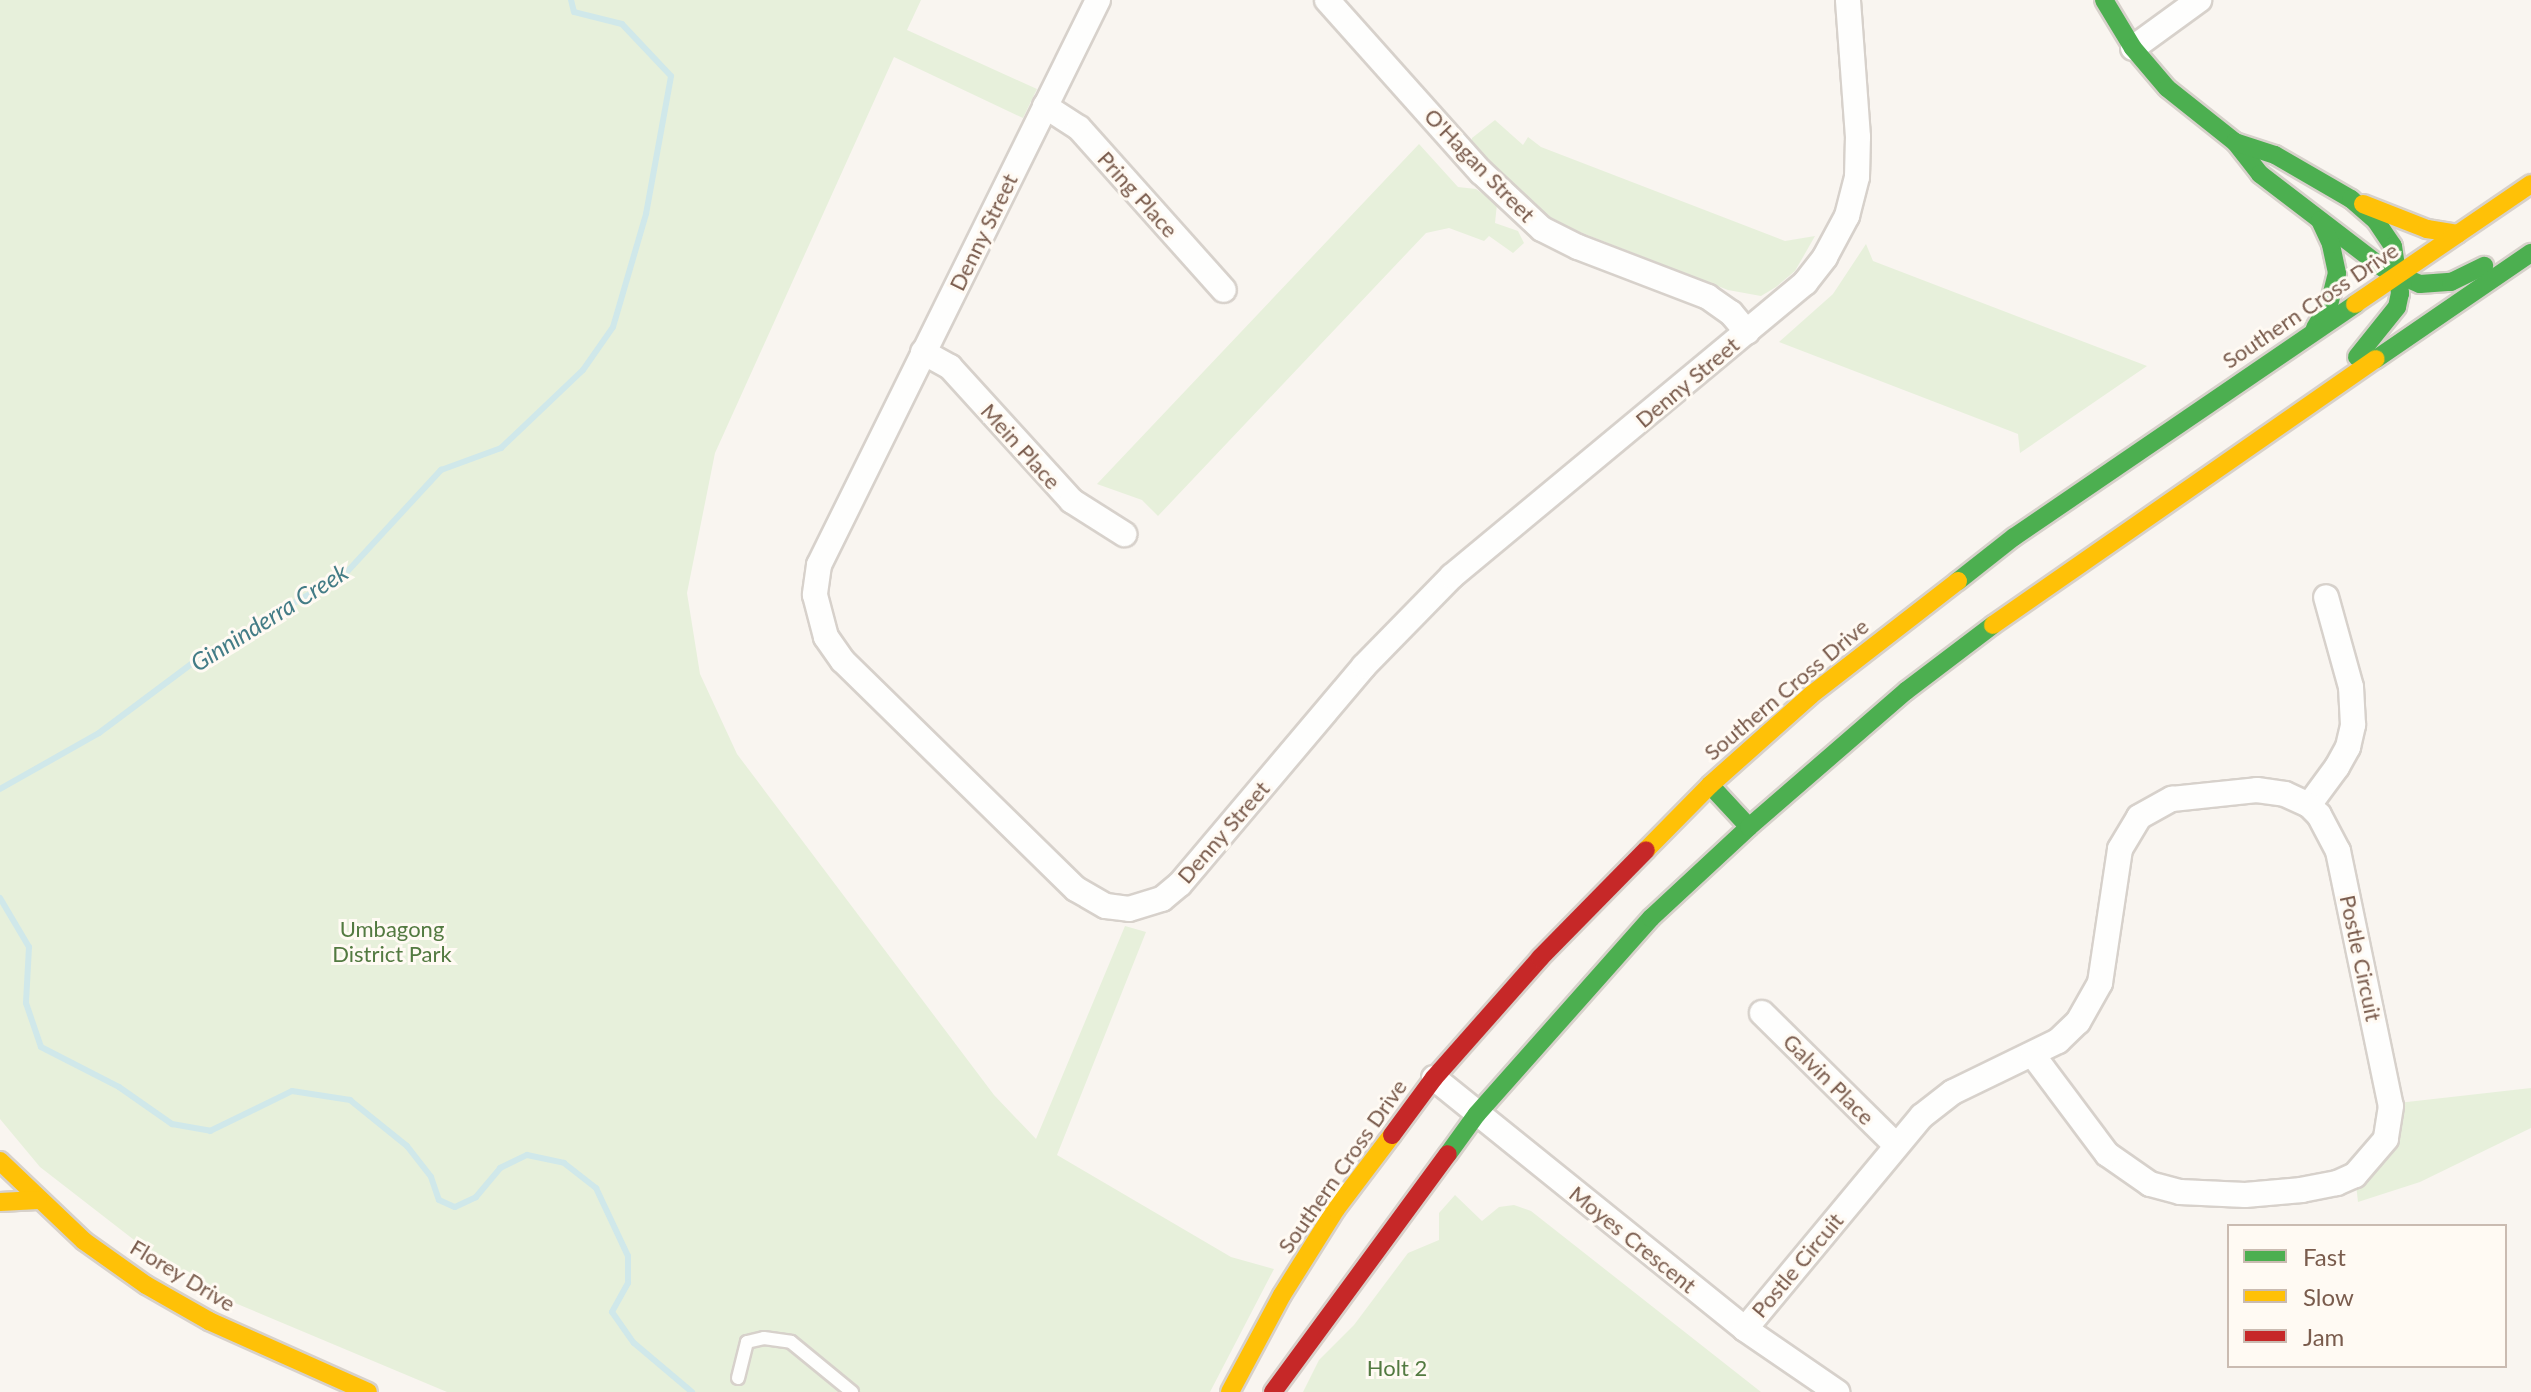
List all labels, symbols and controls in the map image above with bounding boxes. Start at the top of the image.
street label: O'Hagan Street [1419,103,1541,227]
street label: Pring Place [1092,145,1184,243]
street label: Denny Street [943,169,1023,295]
street label: Southern Cross Drive [2217,236,2403,374]
street label: Denny Street [1630,331,1744,433]
street label: Mein Place [976,398,1066,494]
water label: Ginninderra Creek [185,557,353,677]
street label: Southern Cross Drive [1699,613,1873,765]
street label: Denny Street [1171,775,1275,889]
street label: Postle Circuit [2335,892,2387,1024]
park label: Umbagong District Park [332,915,452,966]
street label: Galvin Place [1778,1028,1880,1130]
street label: Southern Cross Drive [1272,1074,1412,1258]
street label: Moyes Crescent [1564,1180,1702,1298]
street label: Postle Circuit [1746,1207,1848,1323]
legend [2227,1224,2507,1368]
street label: Florey Drive [126,1233,240,1317]
text: Fast [2303,1242,2346,1271]
text: Slow [2303,1282,2354,1311]
text: Jam [2303,1322,2344,1351]
park label: Holt 2 [1367,1355,1427,1381]

